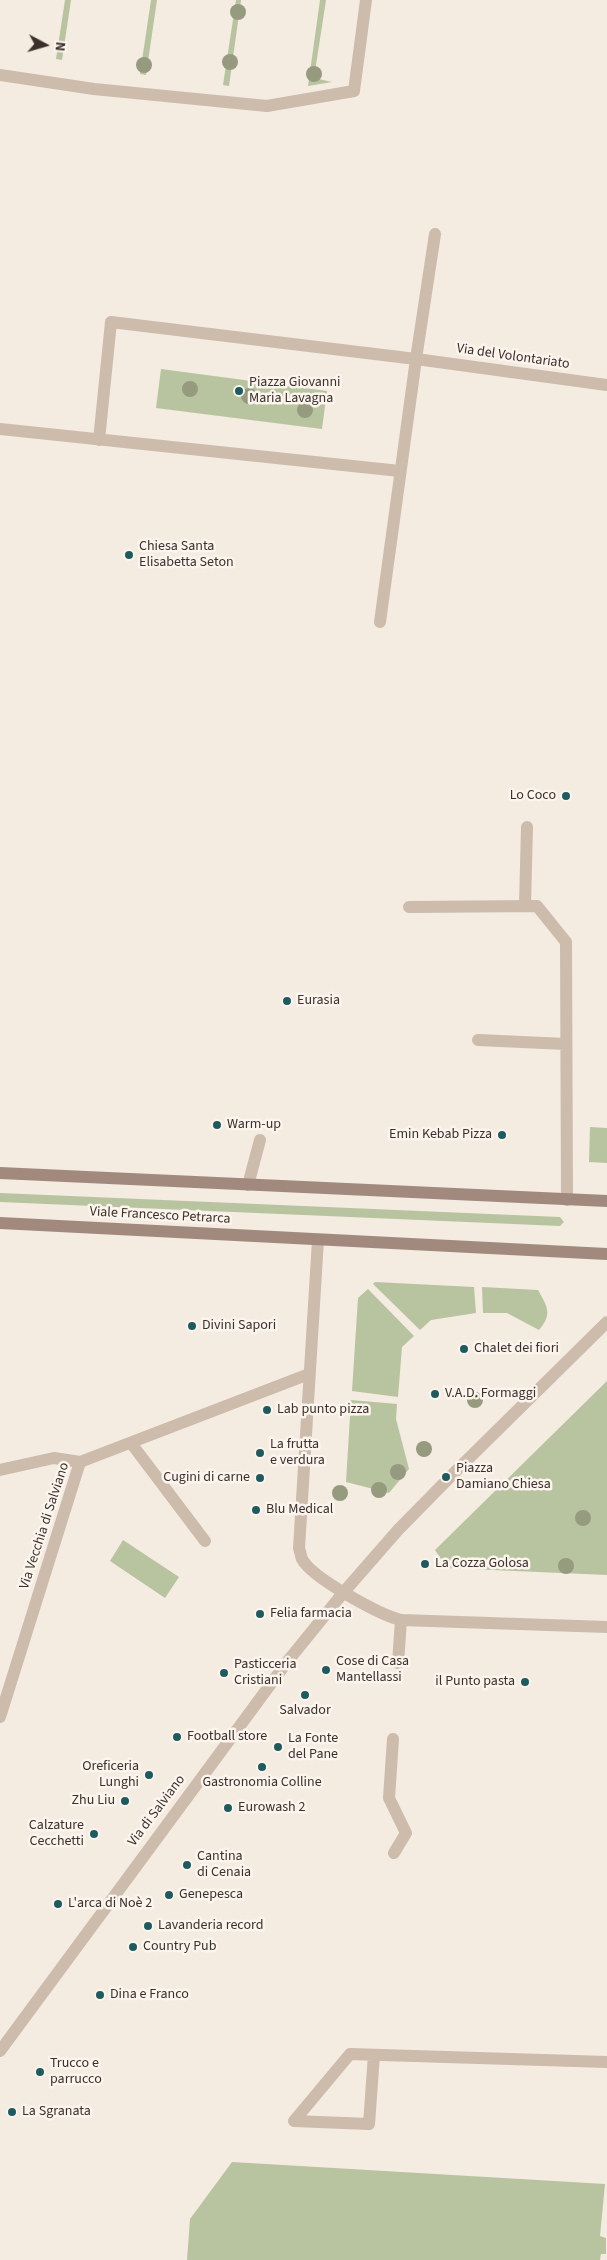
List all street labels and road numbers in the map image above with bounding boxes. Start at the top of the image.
street label: Via del Volontariato [455,341,571,373]
street label: Viale Francesco Petrarca [89,1204,231,1228]
street label: Via Vecchia di Salviano [17,1461,73,1591]
street label: Via di Salviano [125,1772,189,1850]

